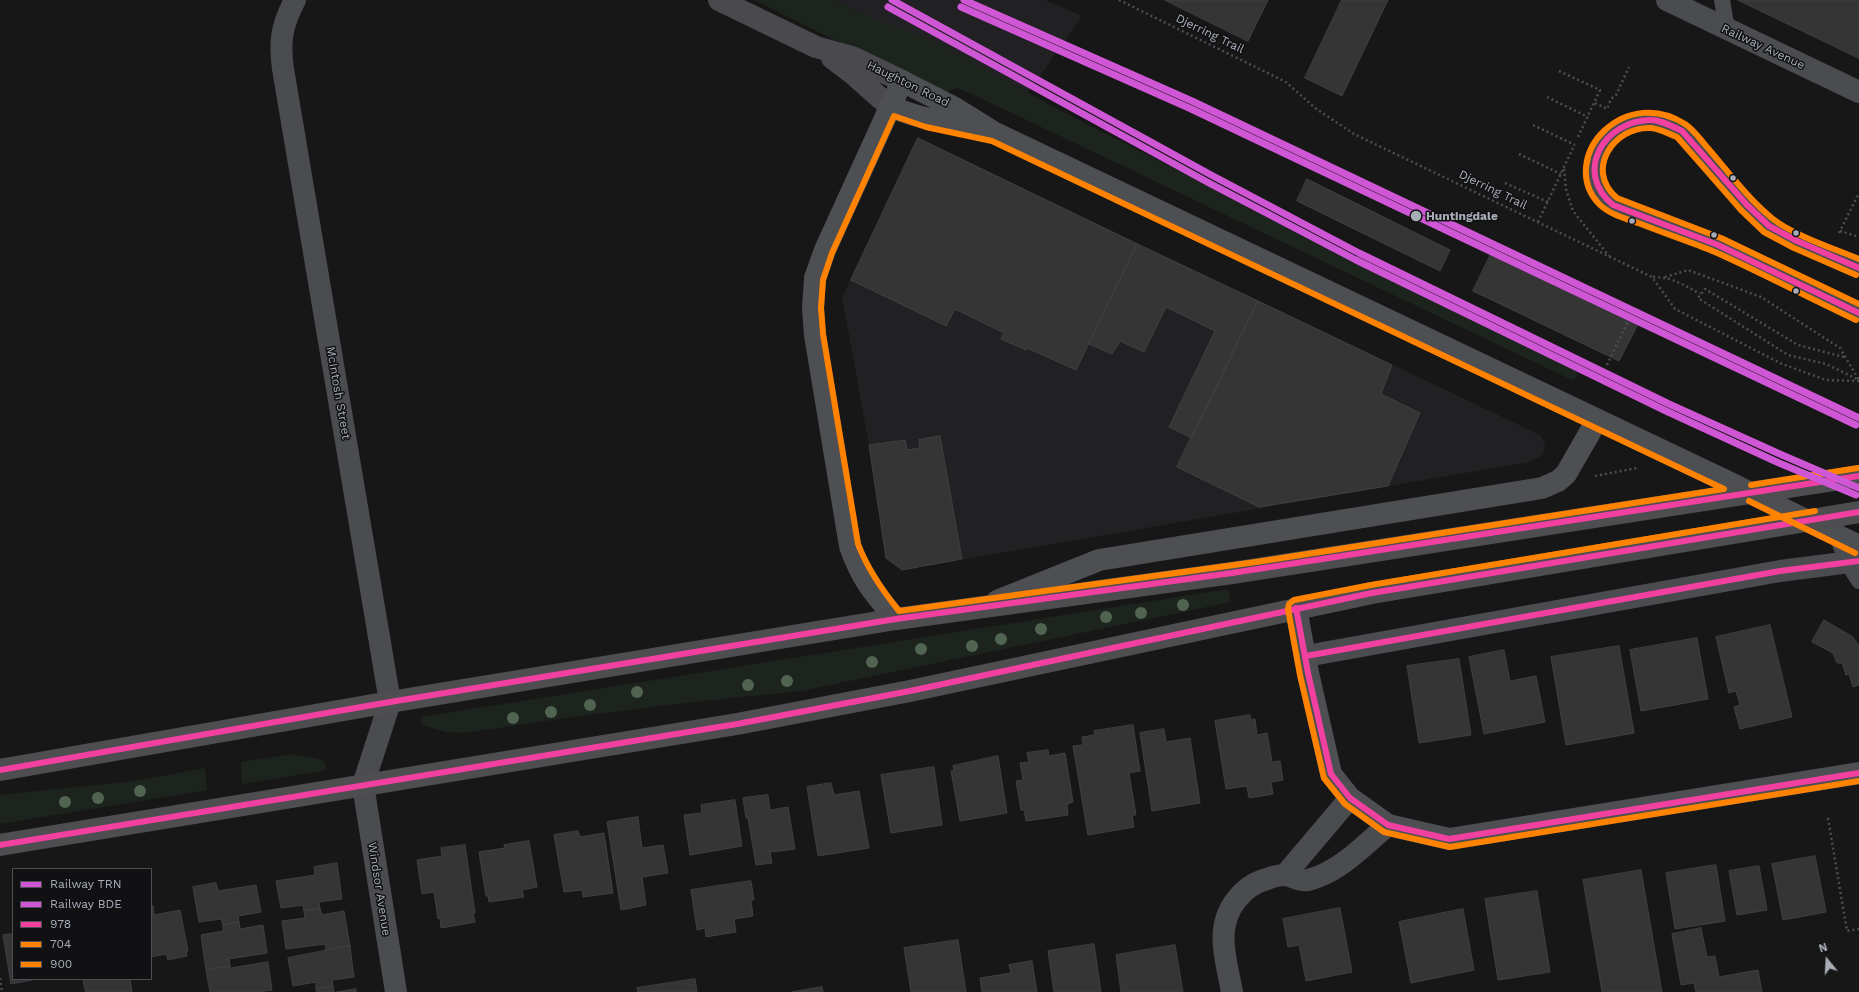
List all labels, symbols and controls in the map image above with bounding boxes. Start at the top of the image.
street label: Djerring Trail [1173,11,1247,57]
street label: Railway Avenue [1719,21,1807,73]
street label: Haughton Road [865,58,951,110]
street label: Djerring Trail [1456,167,1530,213]
unlabelled marker [1728,173,1738,183]
marker: Huntingdale [1409,209,1423,223]
place label: Huntingdale [1426,209,1498,223]
unlabelled marker [1627,216,1637,226]
unlabelled marker [1791,228,1801,238]
unlabelled marker [1709,230,1719,240]
unlabelled marker [1791,286,1801,296]
street label: McIntosh Street [323,346,353,440]
street label: Windsor Avenue [364,841,394,937]
legend [12,868,152,980]
text: Railway TRN [50,877,121,891]
text: Railway BDE [50,897,122,911]
text: 978 [50,917,71,931]
text: 704 [50,937,71,951]
north arrow [1807,940,1847,980]
text: N [1817,941,1829,956]
text: 900 [50,957,72,971]

